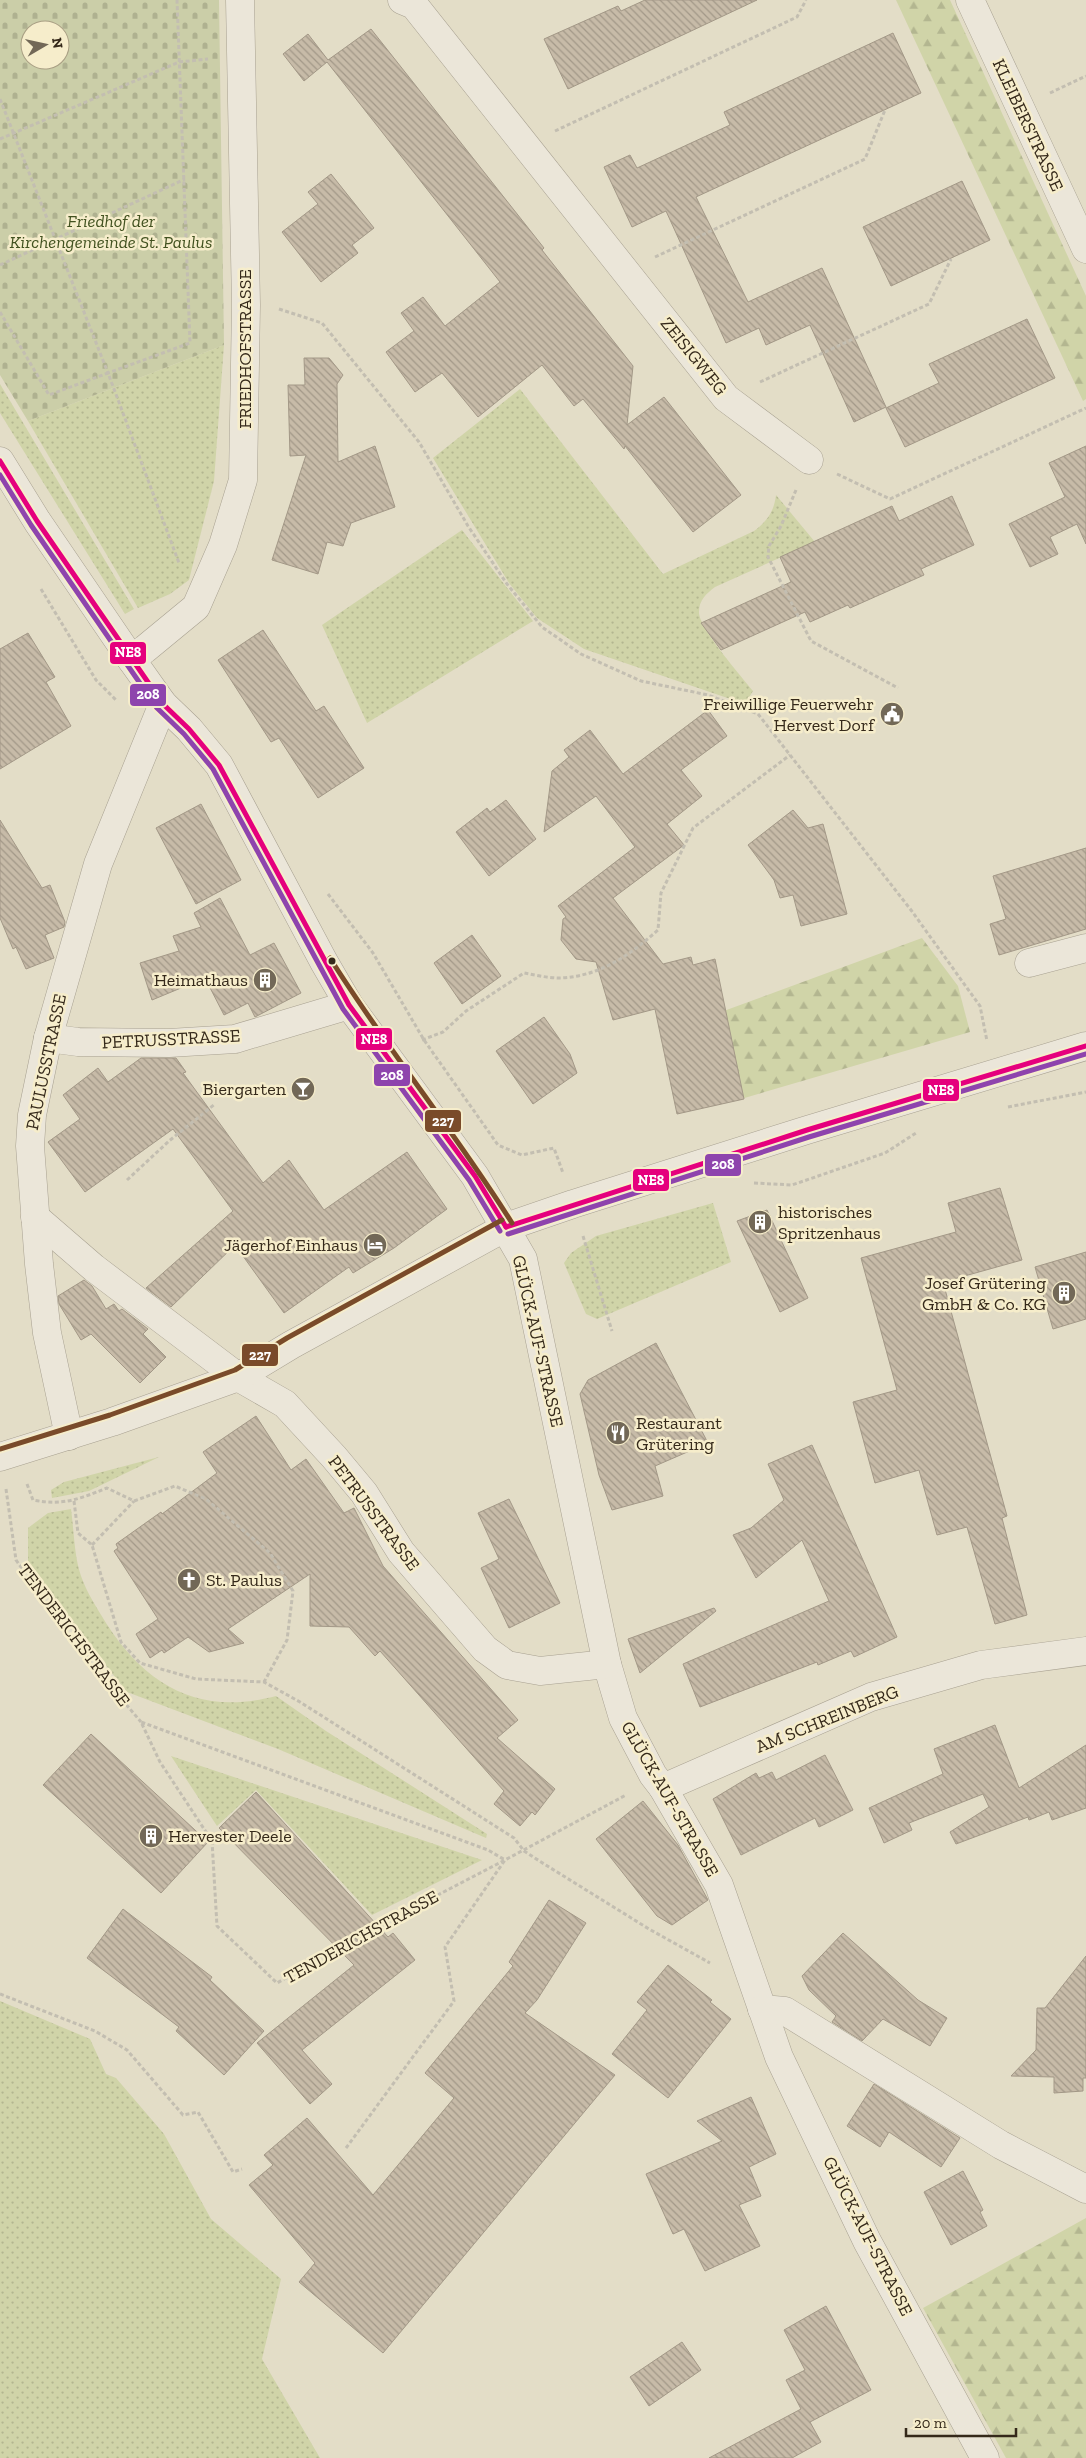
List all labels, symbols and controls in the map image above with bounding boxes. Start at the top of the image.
north arrow [20,20,70,70]
text: N [48,36,67,50]
street label: KLEIBERSTRASSE [988,55,1068,195]
park label: Friedhof der Kirchengemeinde St. Paulus [9,210,213,253]
street label: FRIEDHOFSTRASSE [234,269,256,429]
street label: ZEISIGWEG [656,313,732,399]
line badge: NE8 [109,641,147,665]
text: NE8 [115,644,142,661]
line badge: 208 [129,683,167,707]
text: 208 [136,686,160,703]
place label: Freiwillige Feuerwehr Hervest Dorf [703,693,875,736]
public building icon: Freiwillige Feuerwehr Hervest Dorf [879,701,905,727]
unlabelled marker [327,956,337,966]
building icon: Heimathaus [252,967,278,993]
place label: Heimathaus [154,969,248,991]
street label: PAULUSSTRASSE [21,992,71,1132]
street label: PETRUSSTRASSE [101,1024,241,1054]
line badge: NE8 [355,1027,393,1051]
text: NE8 [361,1031,388,1048]
line badge: 208 [373,1063,411,1087]
text: 208 [380,1067,404,1084]
bar icon: Biergarten [290,1076,316,1102]
place label: Biergarten [202,1078,287,1100]
line badge: NE8 [922,1078,960,1102]
text: NE8 [928,1082,955,1099]
line badge: 227 [424,1109,462,1133]
text: 227 [432,1113,454,1130]
line badge: 208 [704,1153,742,1177]
text: 208 [711,1156,735,1173]
line badge: NE8 [632,1168,670,1192]
text: NE8 [638,1172,665,1189]
place label: historisches Spritzenhaus [778,1201,881,1244]
building icon: historisches Spritzenhaus [747,1209,773,1235]
hotel icon: Jägerhof Einhaus [362,1232,388,1258]
place label: Jägerhof Einhaus [224,1234,358,1256]
street label: GLÜCK-AUF-STRASSE [508,1253,568,1429]
place label: Josef Grütering GmbH & Co. KG [922,1272,1046,1315]
building icon: Josef Grütering GmbH & Co. KG [1051,1280,1077,1306]
line badge: 227 [241,1343,279,1367]
text: 227 [249,1347,271,1364]
place label: Restaurant Grütering [636,1412,722,1455]
restaurant icon: Restaurant Grütering [605,1420,631,1446]
street label: PETRUSSTRASSE [323,1451,425,1575]
street label: TENDERICHSTRASSE [13,1559,135,1711]
church icon: St. Paulus [176,1567,202,1593]
place label: St. Paulus [206,1569,282,1591]
street label: AM SCHREINBERG [752,1680,902,1758]
street label: GLÜCK-AUF-STRASSE [617,1717,723,1881]
building icon: Hervester Deele [138,1823,164,1849]
place label: Hervester Deele [168,1825,292,1847]
street label: TENDERICHSTRASSE [280,1885,442,1989]
street label: GLÜCK-AUF-STRASSE [818,2153,918,2319]
scale bar [906,2406,1016,2438]
text: 20 m [914,2414,947,2432]

